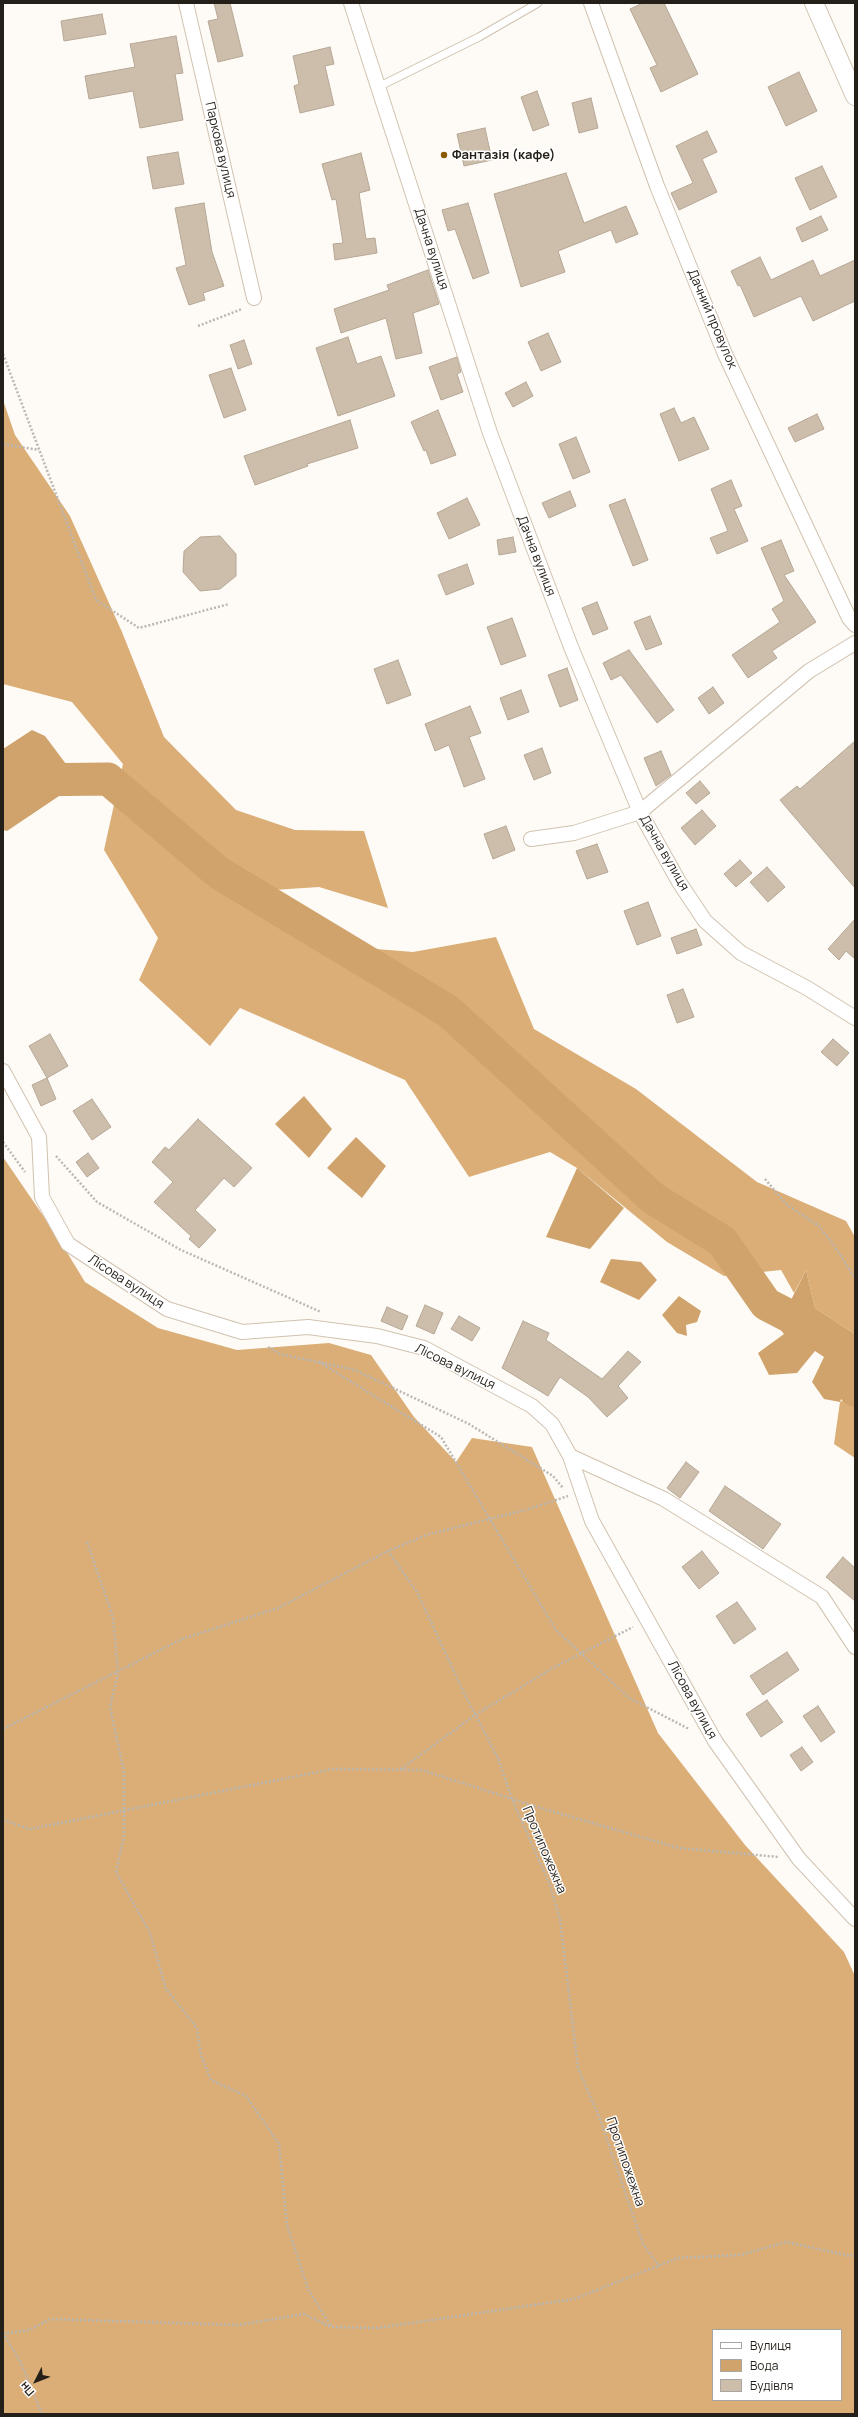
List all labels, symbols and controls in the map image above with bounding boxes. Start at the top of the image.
street label: Паркова вулиця [201,100,239,200]
place label: Фантазія (кафе) [452,147,555,163]
marker: Фантазія (кафе) [439,150,449,160]
street label: Дачна вулиця [410,206,452,292]
street label: Дачний провулок [684,267,740,371]
street label: Дачна вулиця [513,514,559,598]
street label: Дачна вулиця [636,812,692,894]
street label: Лісова вулиця [85,1252,167,1312]
street label: Лісова вулиця [412,1341,498,1393]
street label: Лісова вулиця [664,1658,720,1742]
street label: Протипожежна [519,1804,569,1896]
street label: Протипожежна [602,2115,648,2209]
legend [712,2329,842,2401]
text: Вулиця [750,2337,791,2354]
text: Вода [750,2357,778,2374]
north arrow [16,2361,56,2401]
text: Будівля [750,2377,793,2394]
text: Пн [16,2379,37,2400]

